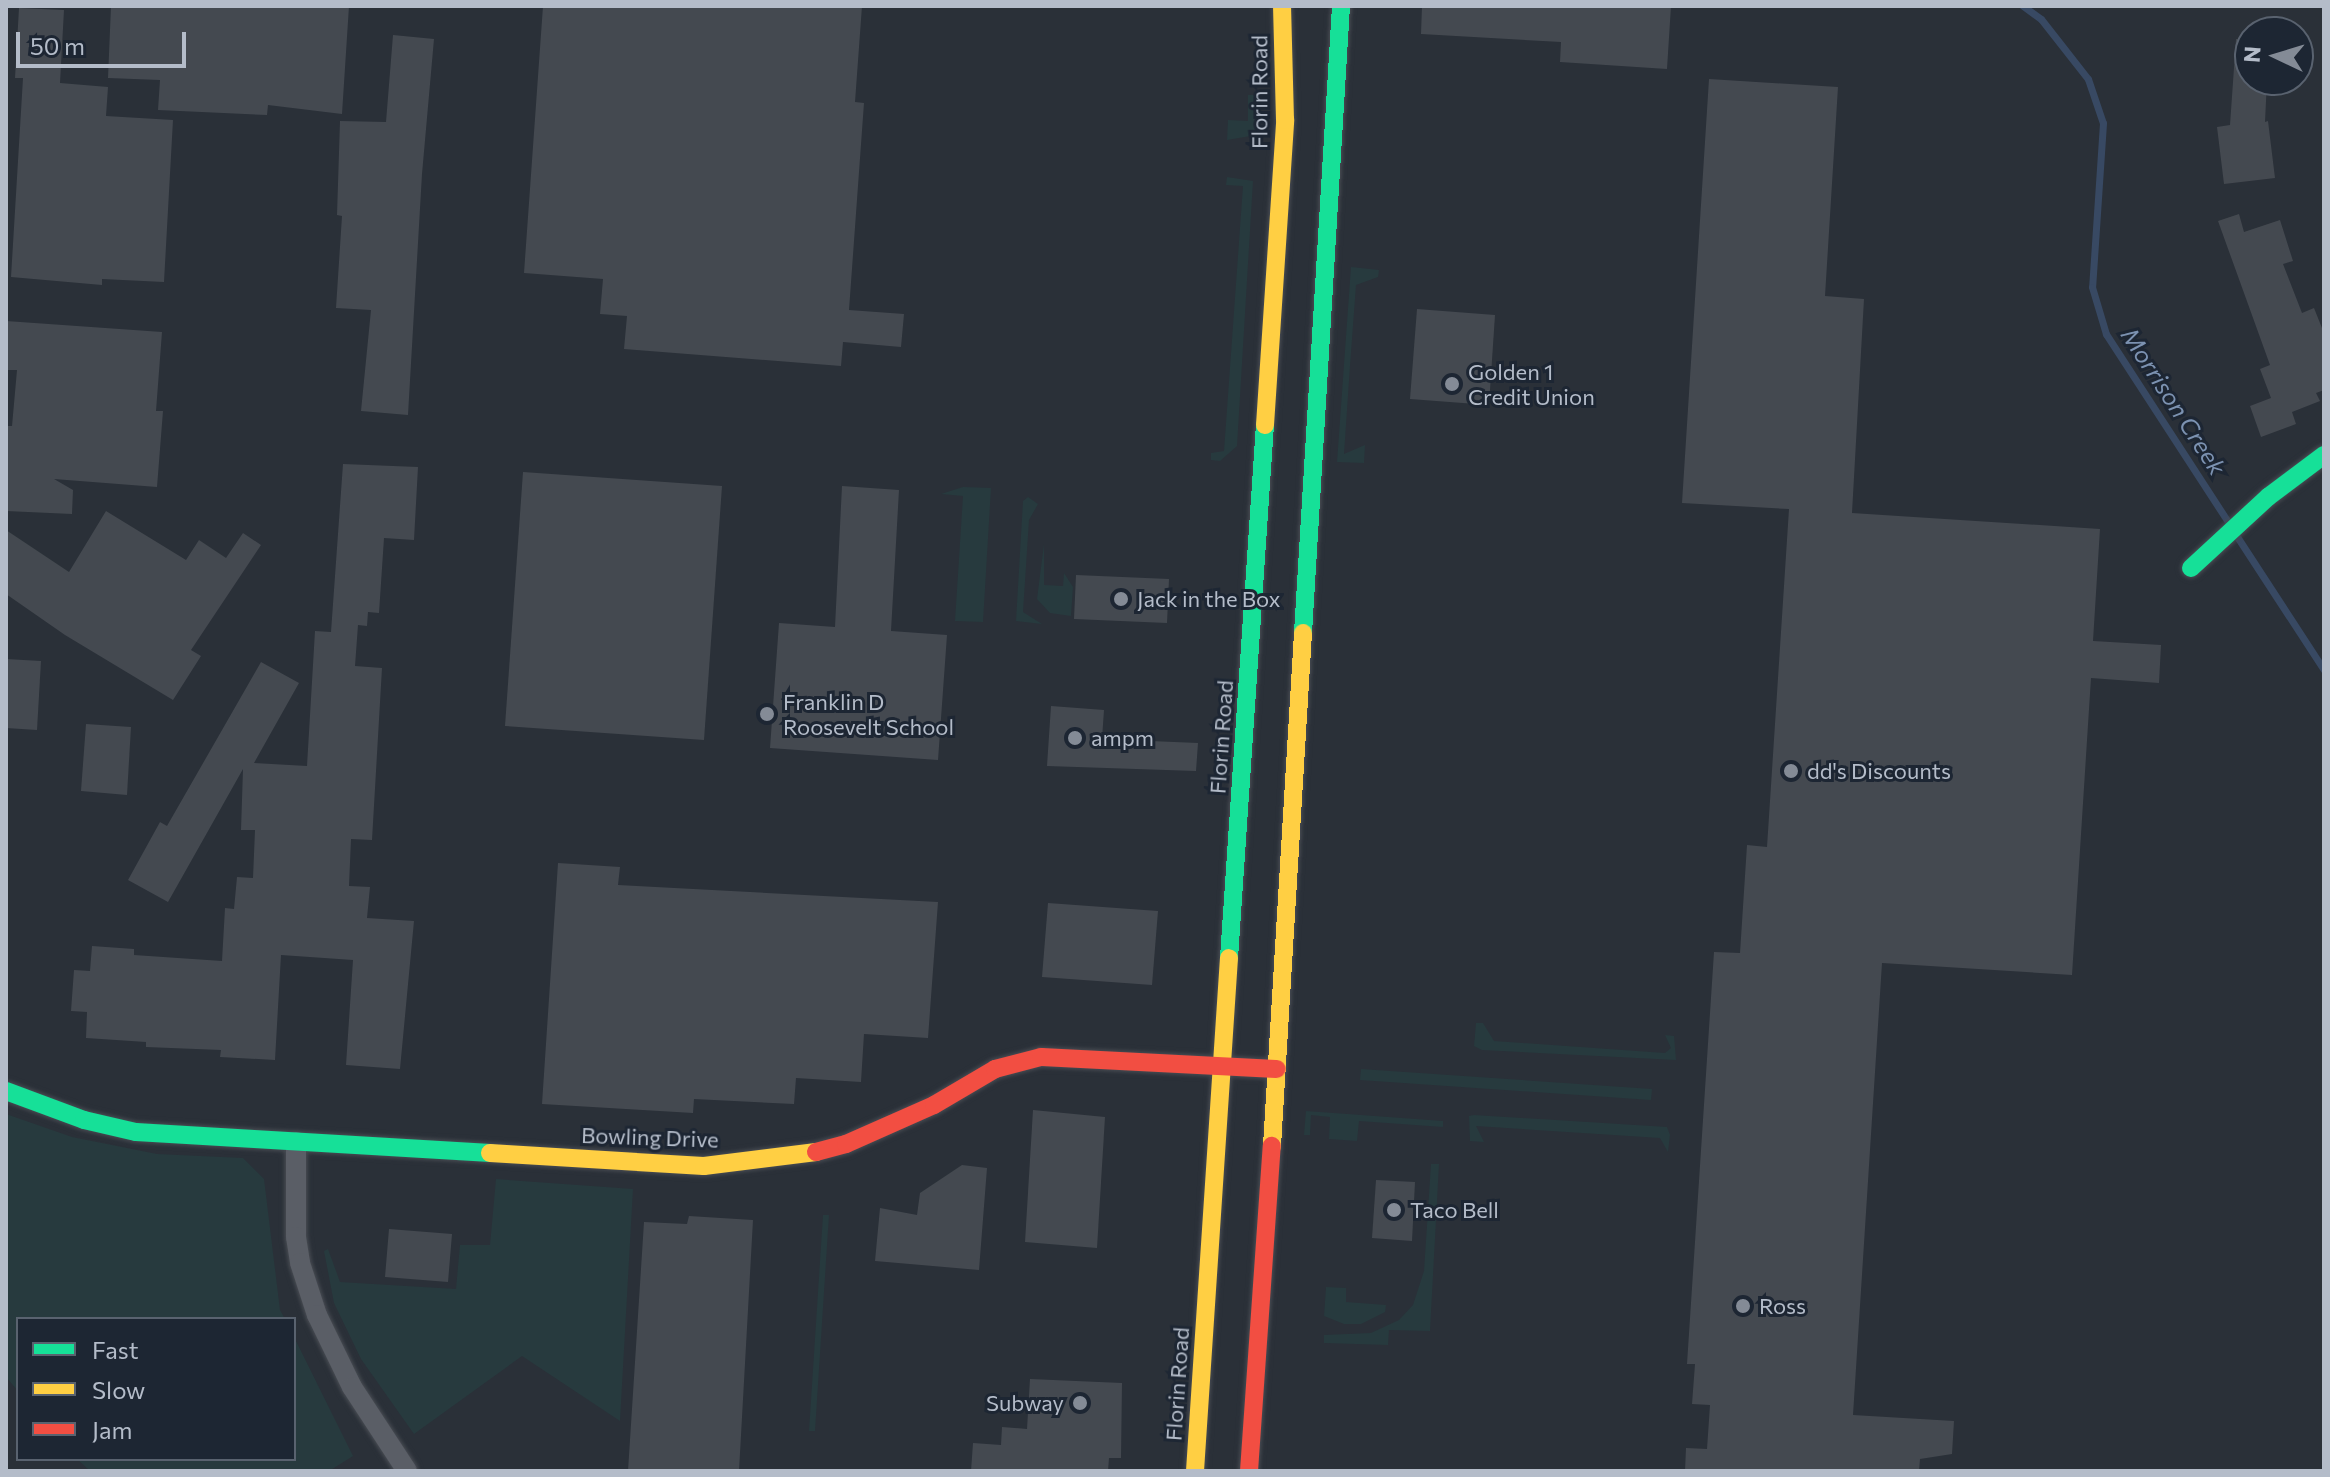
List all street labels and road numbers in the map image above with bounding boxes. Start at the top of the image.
street label: Florin Road [1246,35,1272,149]
street label: Florin Road [1204,679,1238,795]
street label: Bowling Drive [581,1121,719,1153]
street label: Florin Road [1160,1326,1194,1442]

